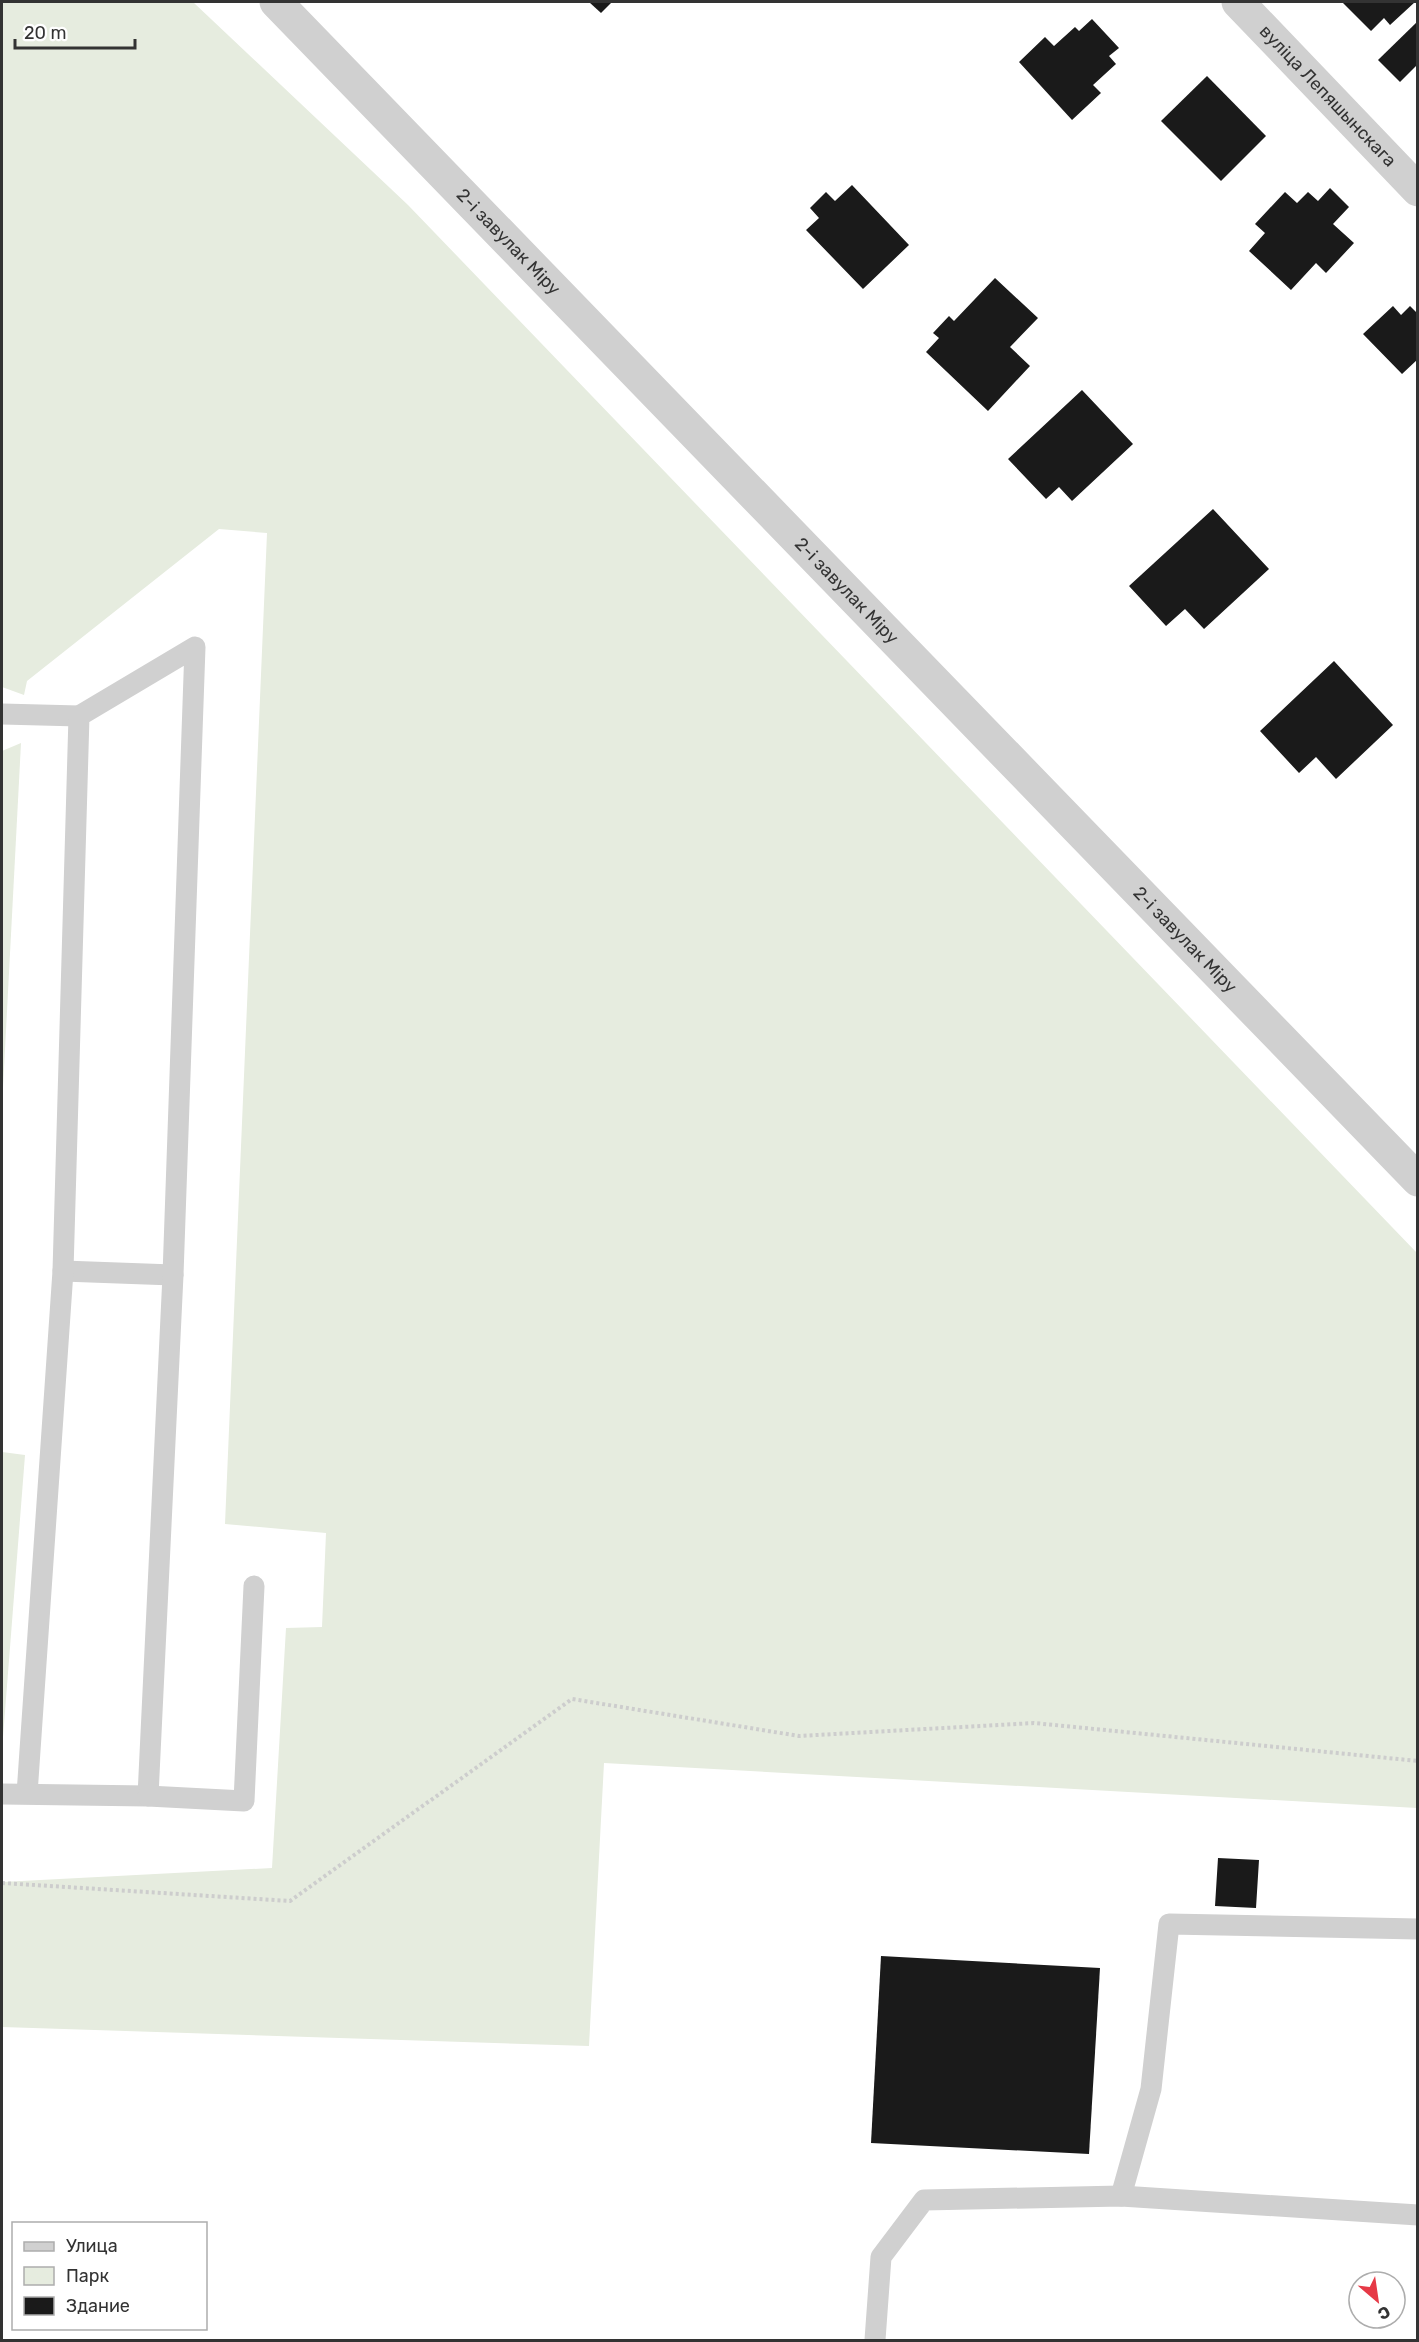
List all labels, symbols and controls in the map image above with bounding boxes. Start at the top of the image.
scale bar [15,12,135,50]
street label: вуліца Лепяшынскага [1255,20,1401,171]
text: 20 m [24,22,66,44]
street label: 2-і завулак Міру [452,184,565,300]
street label: 2-і завулак Міру [790,533,903,649]
street label: 2-і завулак Міру [1129,882,1242,998]
legend [12,2222,207,2330]
text: Улица [66,2235,118,2257]
text: Парк [66,2265,110,2287]
north arrow [1347,2270,1407,2330]
text: Здание [66,2295,130,2317]
text: С [1375,2302,1394,2324]

